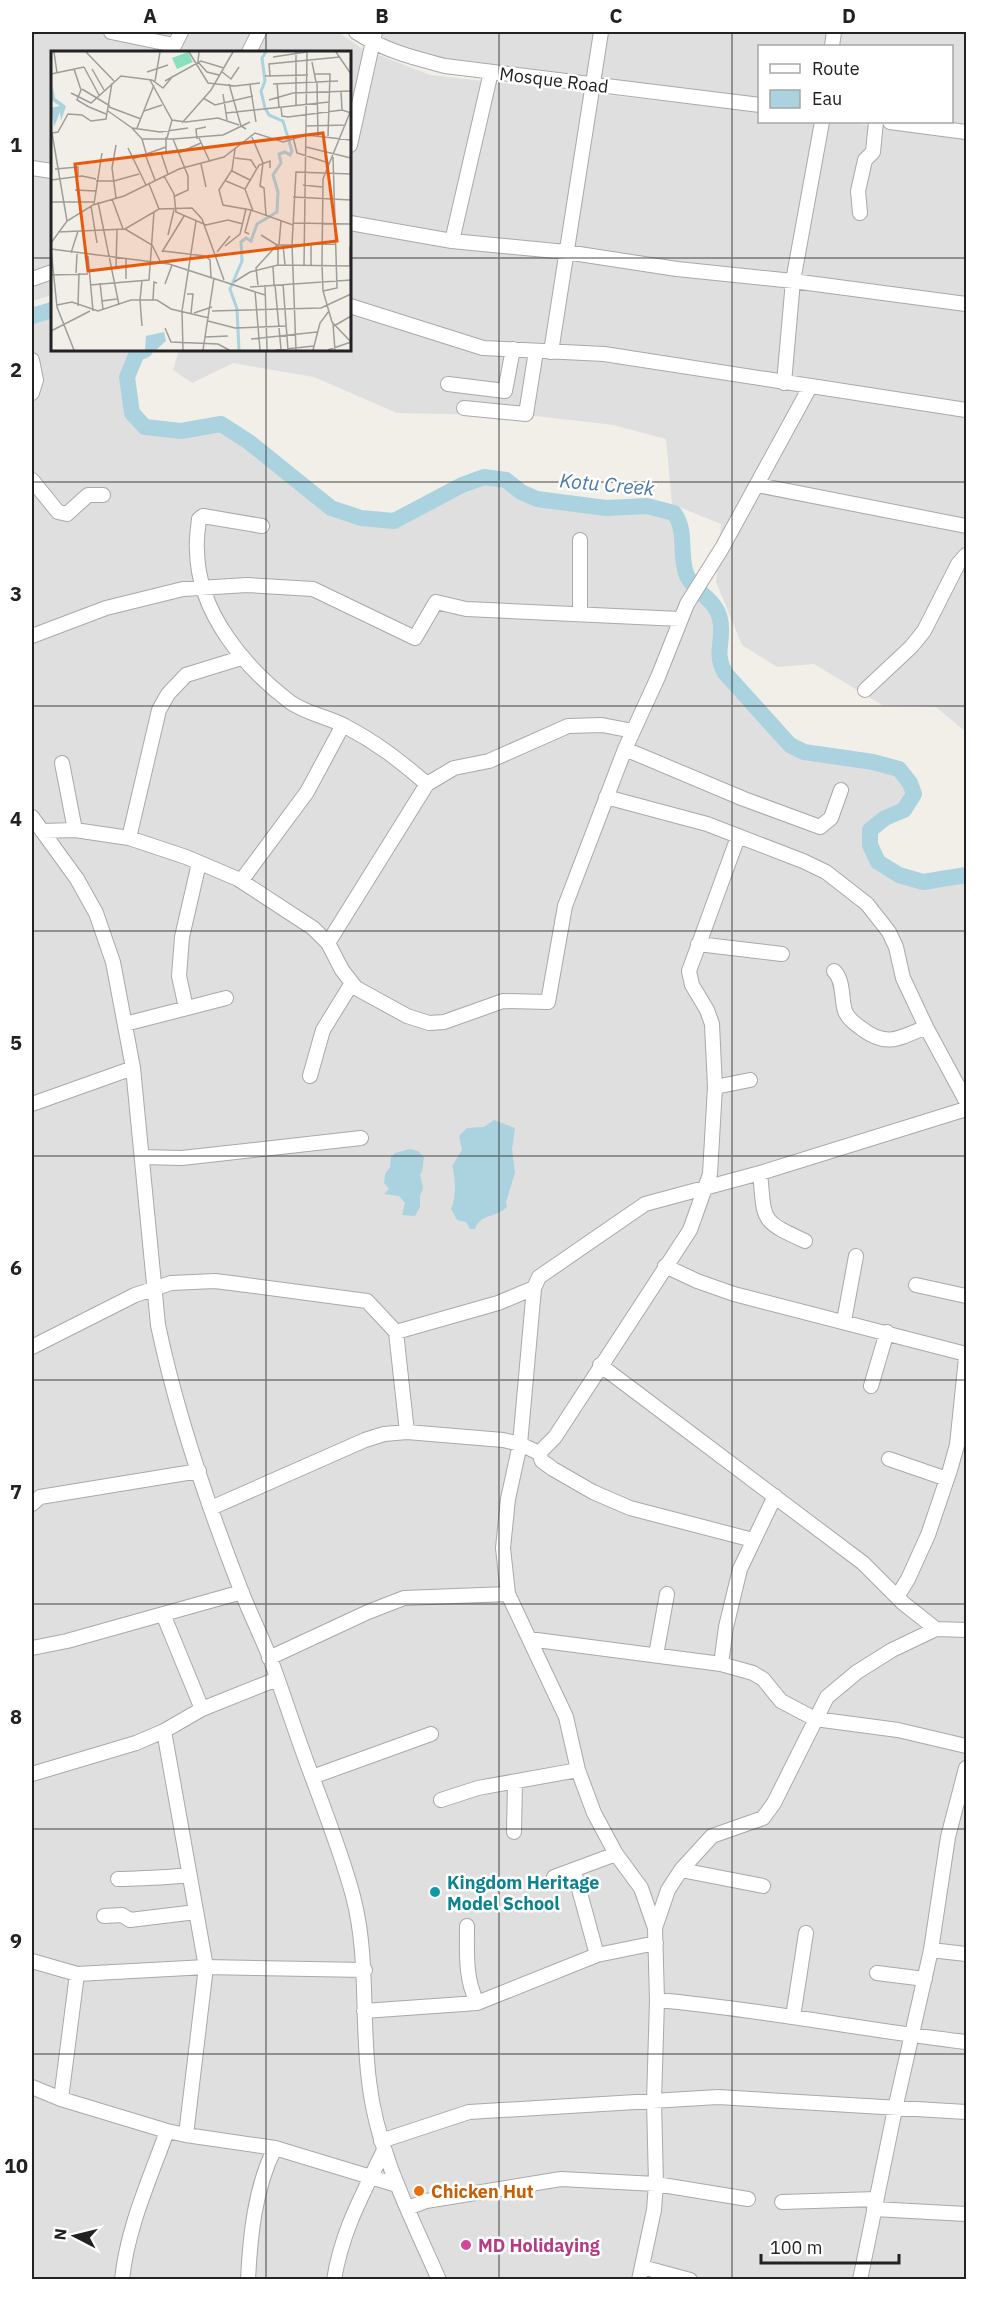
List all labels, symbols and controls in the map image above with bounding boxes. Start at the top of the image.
text: A [143,2,157,29]
text: B [375,2,389,29]
text: C [609,2,623,29]
text: D [842,2,856,29]
legend [758,45,953,123]
inset map [51,51,351,351]
text: Route [812,57,860,80]
street label: Mosque Road [498,62,610,98]
text: Eau [812,87,842,110]
text: 1 [10,131,22,158]
text: 2 [10,356,22,383]
water label: Kotu Creek [559,466,656,502]
text: 3 [10,580,22,607]
text: 4 [10,805,22,832]
text: 5 [10,1029,22,1056]
text: 6 [10,1254,22,1281]
text: 7 [10,1478,22,1505]
text: 8 [10,1703,22,1730]
place label: Kingdom Heritage Model School [447,1871,599,1915]
marker: Kingdom Heritage Model School [428,1885,442,1899]
text: 9 [10,1927,22,1954]
text: 10 [4,2152,28,2179]
place label: Chicken Hut [431,2180,534,2203]
marker: Chicken Hut [412,2184,426,2198]
north arrow [45,2206,105,2266]
text: N [49,2227,71,2241]
scale bar [761,2227,899,2265]
place label: MD Holidaying [478,2234,600,2257]
text: 100 m [770,2236,822,2259]
marker: MD Holidaying [459,2238,473,2252]

